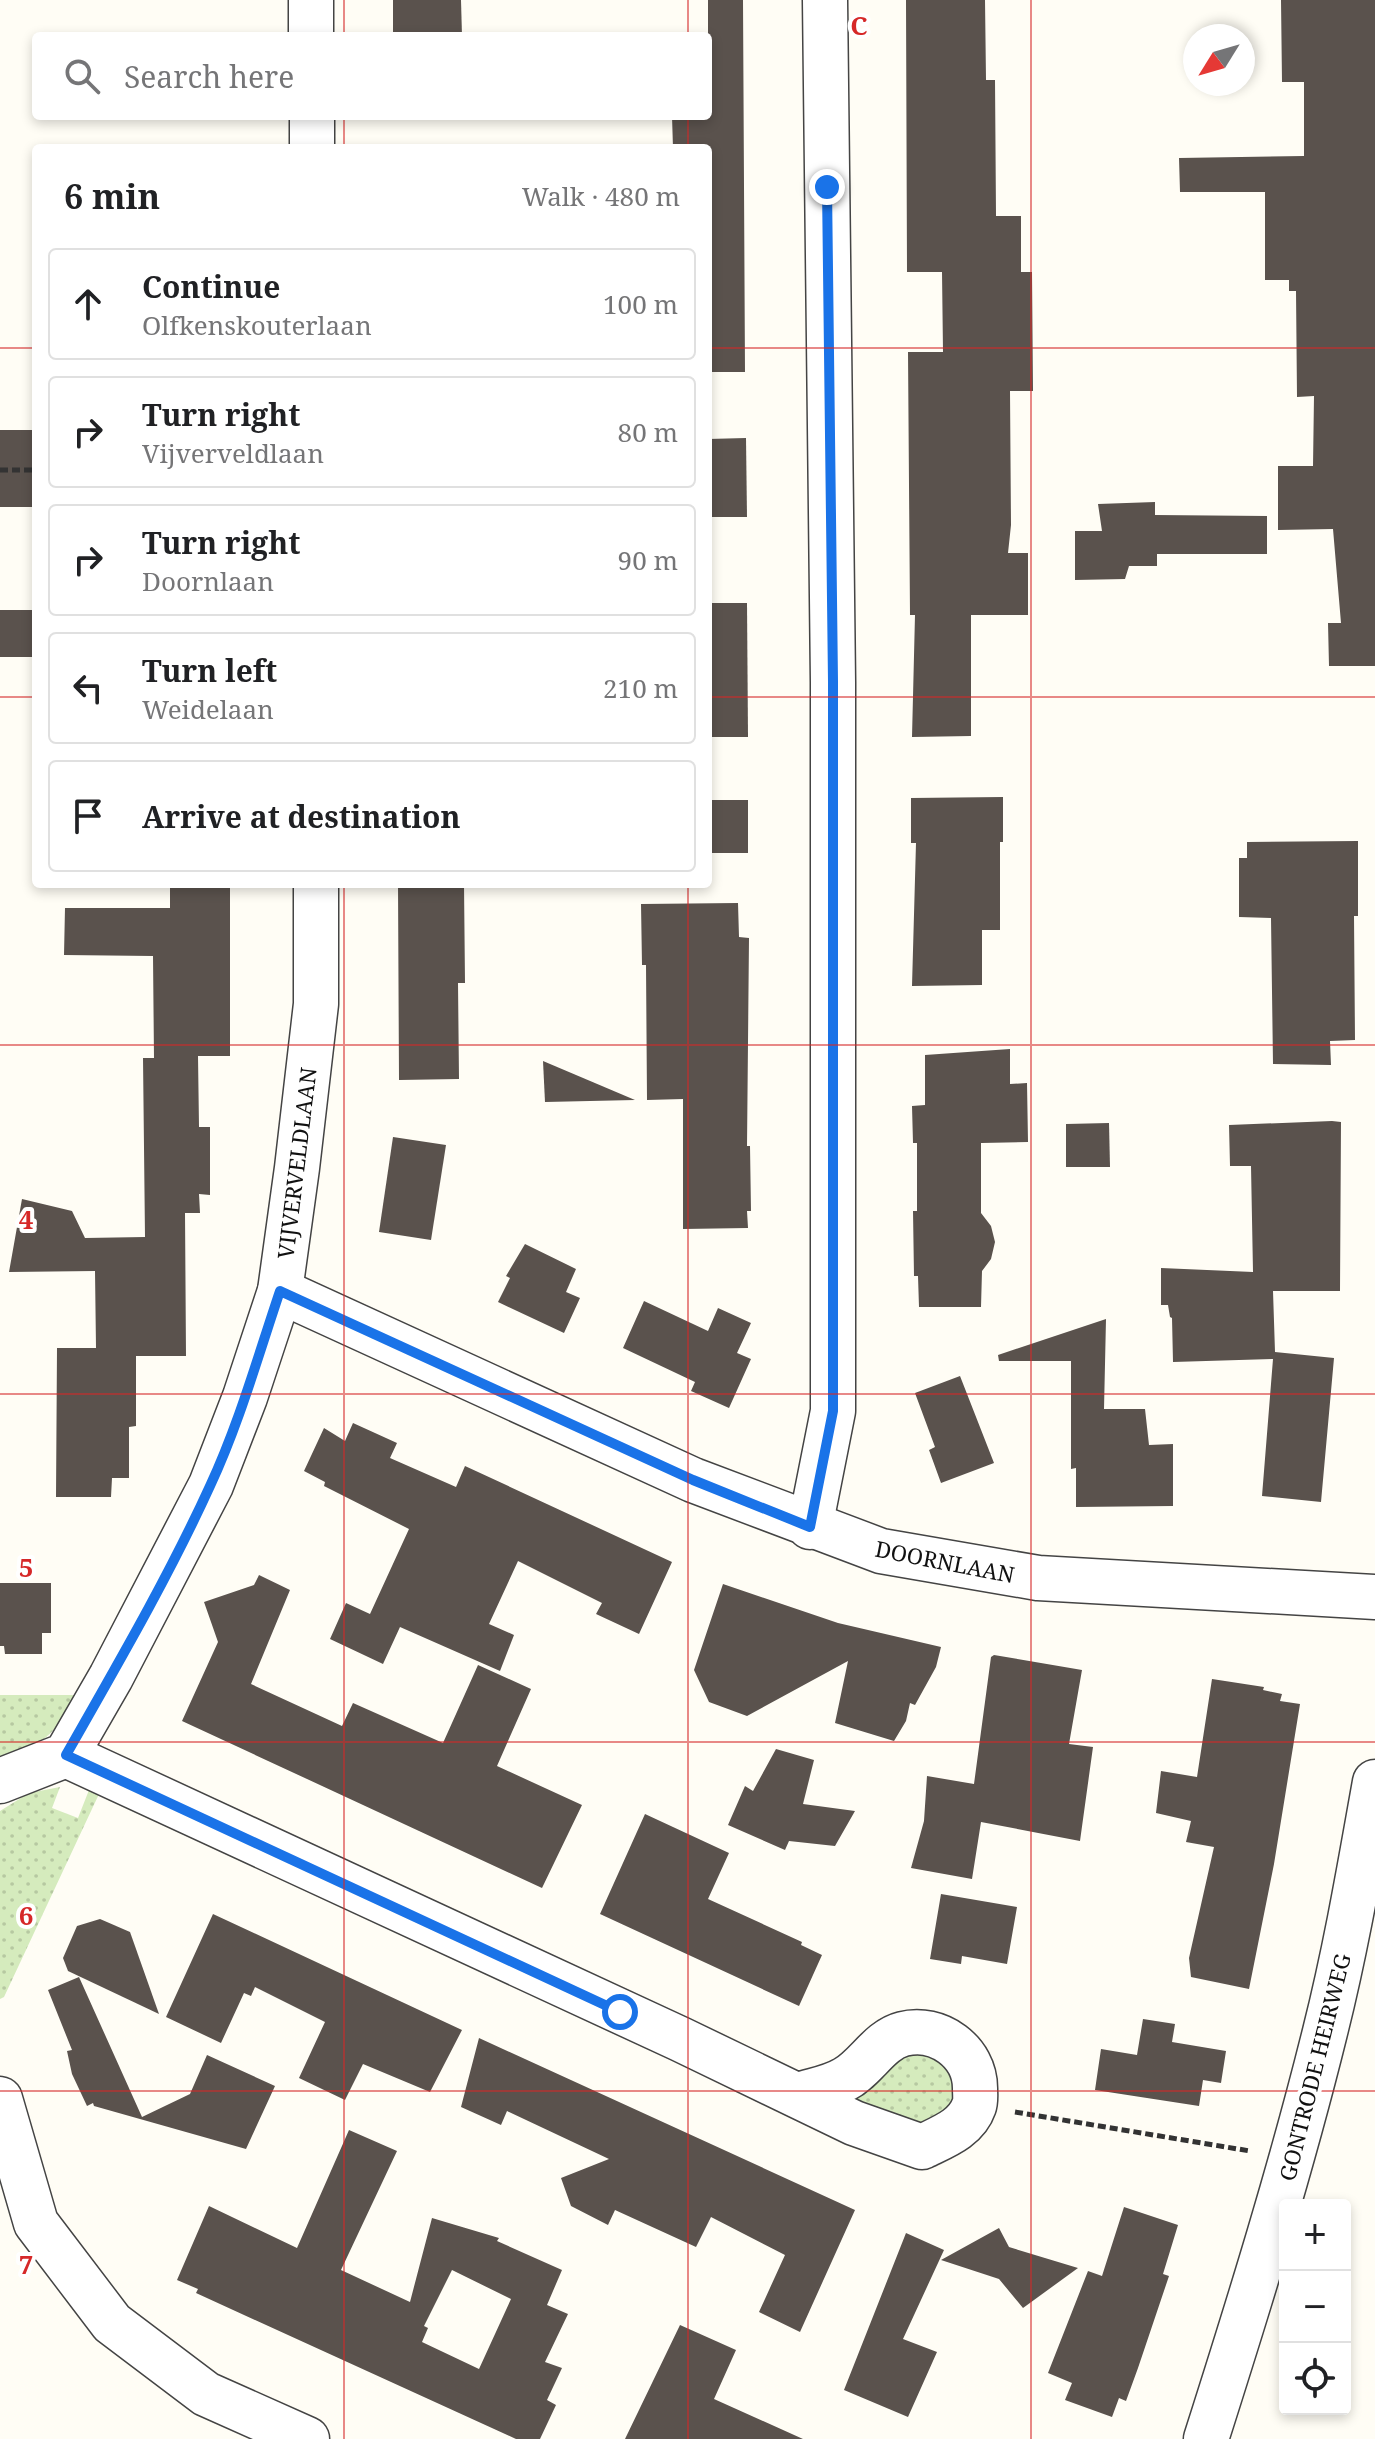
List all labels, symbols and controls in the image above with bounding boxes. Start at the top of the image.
text: C [850,7,868,43]
north arrow [1183,24,1255,96]
search box [32,32,712,120]
icon: search [60,54,104,98]
text: Search here [124,56,294,97]
route end [809,169,845,205]
text: 6 min [64,173,160,219]
text: Walk · 480 m [522,178,680,214]
text: Continue [142,266,280,307]
icon: ahead [66,282,110,326]
text: 100 m [603,286,678,322]
text: Olfkenskouterlaan [142,307,372,343]
text: Turn right [142,394,300,435]
icon: right [66,410,110,454]
text: 80 m [618,414,678,450]
text: Vijverveldlaan [142,435,324,471]
text: Turn right [142,522,300,563]
icon: right [66,538,110,582]
text: 90 m [618,542,678,578]
text: Doornlaan [142,563,274,599]
text: Turn left [142,650,277,691]
icon: left [66,666,110,710]
text: 210 m [603,670,678,706]
text: Weidelaan [142,691,274,727]
icon: arrive [66,794,110,838]
text: Arrive at destination [142,796,461,837]
street label: VIJVERVELDLAAN [269,1065,323,1261]
text: 4 [19,1201,34,1237]
street label: DOORNLAAN [873,1533,1017,1589]
text: 5 [19,1549,33,1585]
text: 6 [19,1897,33,1933]
street label: GONTRODE HEIRWEG [1271,1950,1357,2184]
route start [602,1994,638,2030]
map controls [1279,2199,1351,2415]
button: + [1279,2199,1351,2271]
text: 7 [19,2246,33,2282]
button: − [1279,2271,1351,2343]
button: locate [1279,2343,1351,2415]

